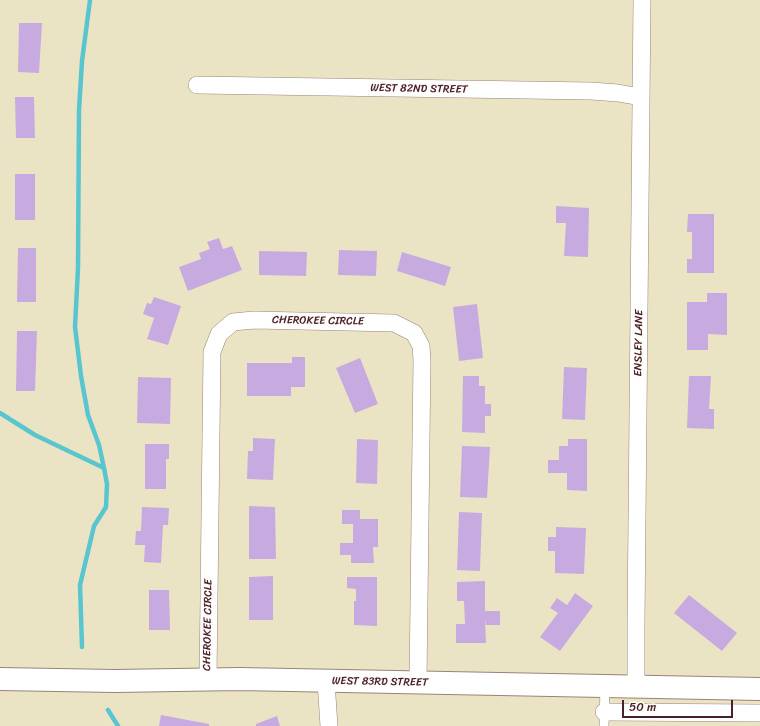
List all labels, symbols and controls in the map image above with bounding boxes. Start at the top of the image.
street label: WEST 82ND STREET [370,82,468,96]
street label: ENSLEY LANE [632,309,646,377]
street label: CHEROKEE CIRCLE [272,314,364,328]
street label: CHEROKEE CIRCLE [201,579,215,671]
street label: WEST 83RD STREET [332,675,428,689]
scale bar [624,692,735,718]
text: 50 m [629,696,656,718]

